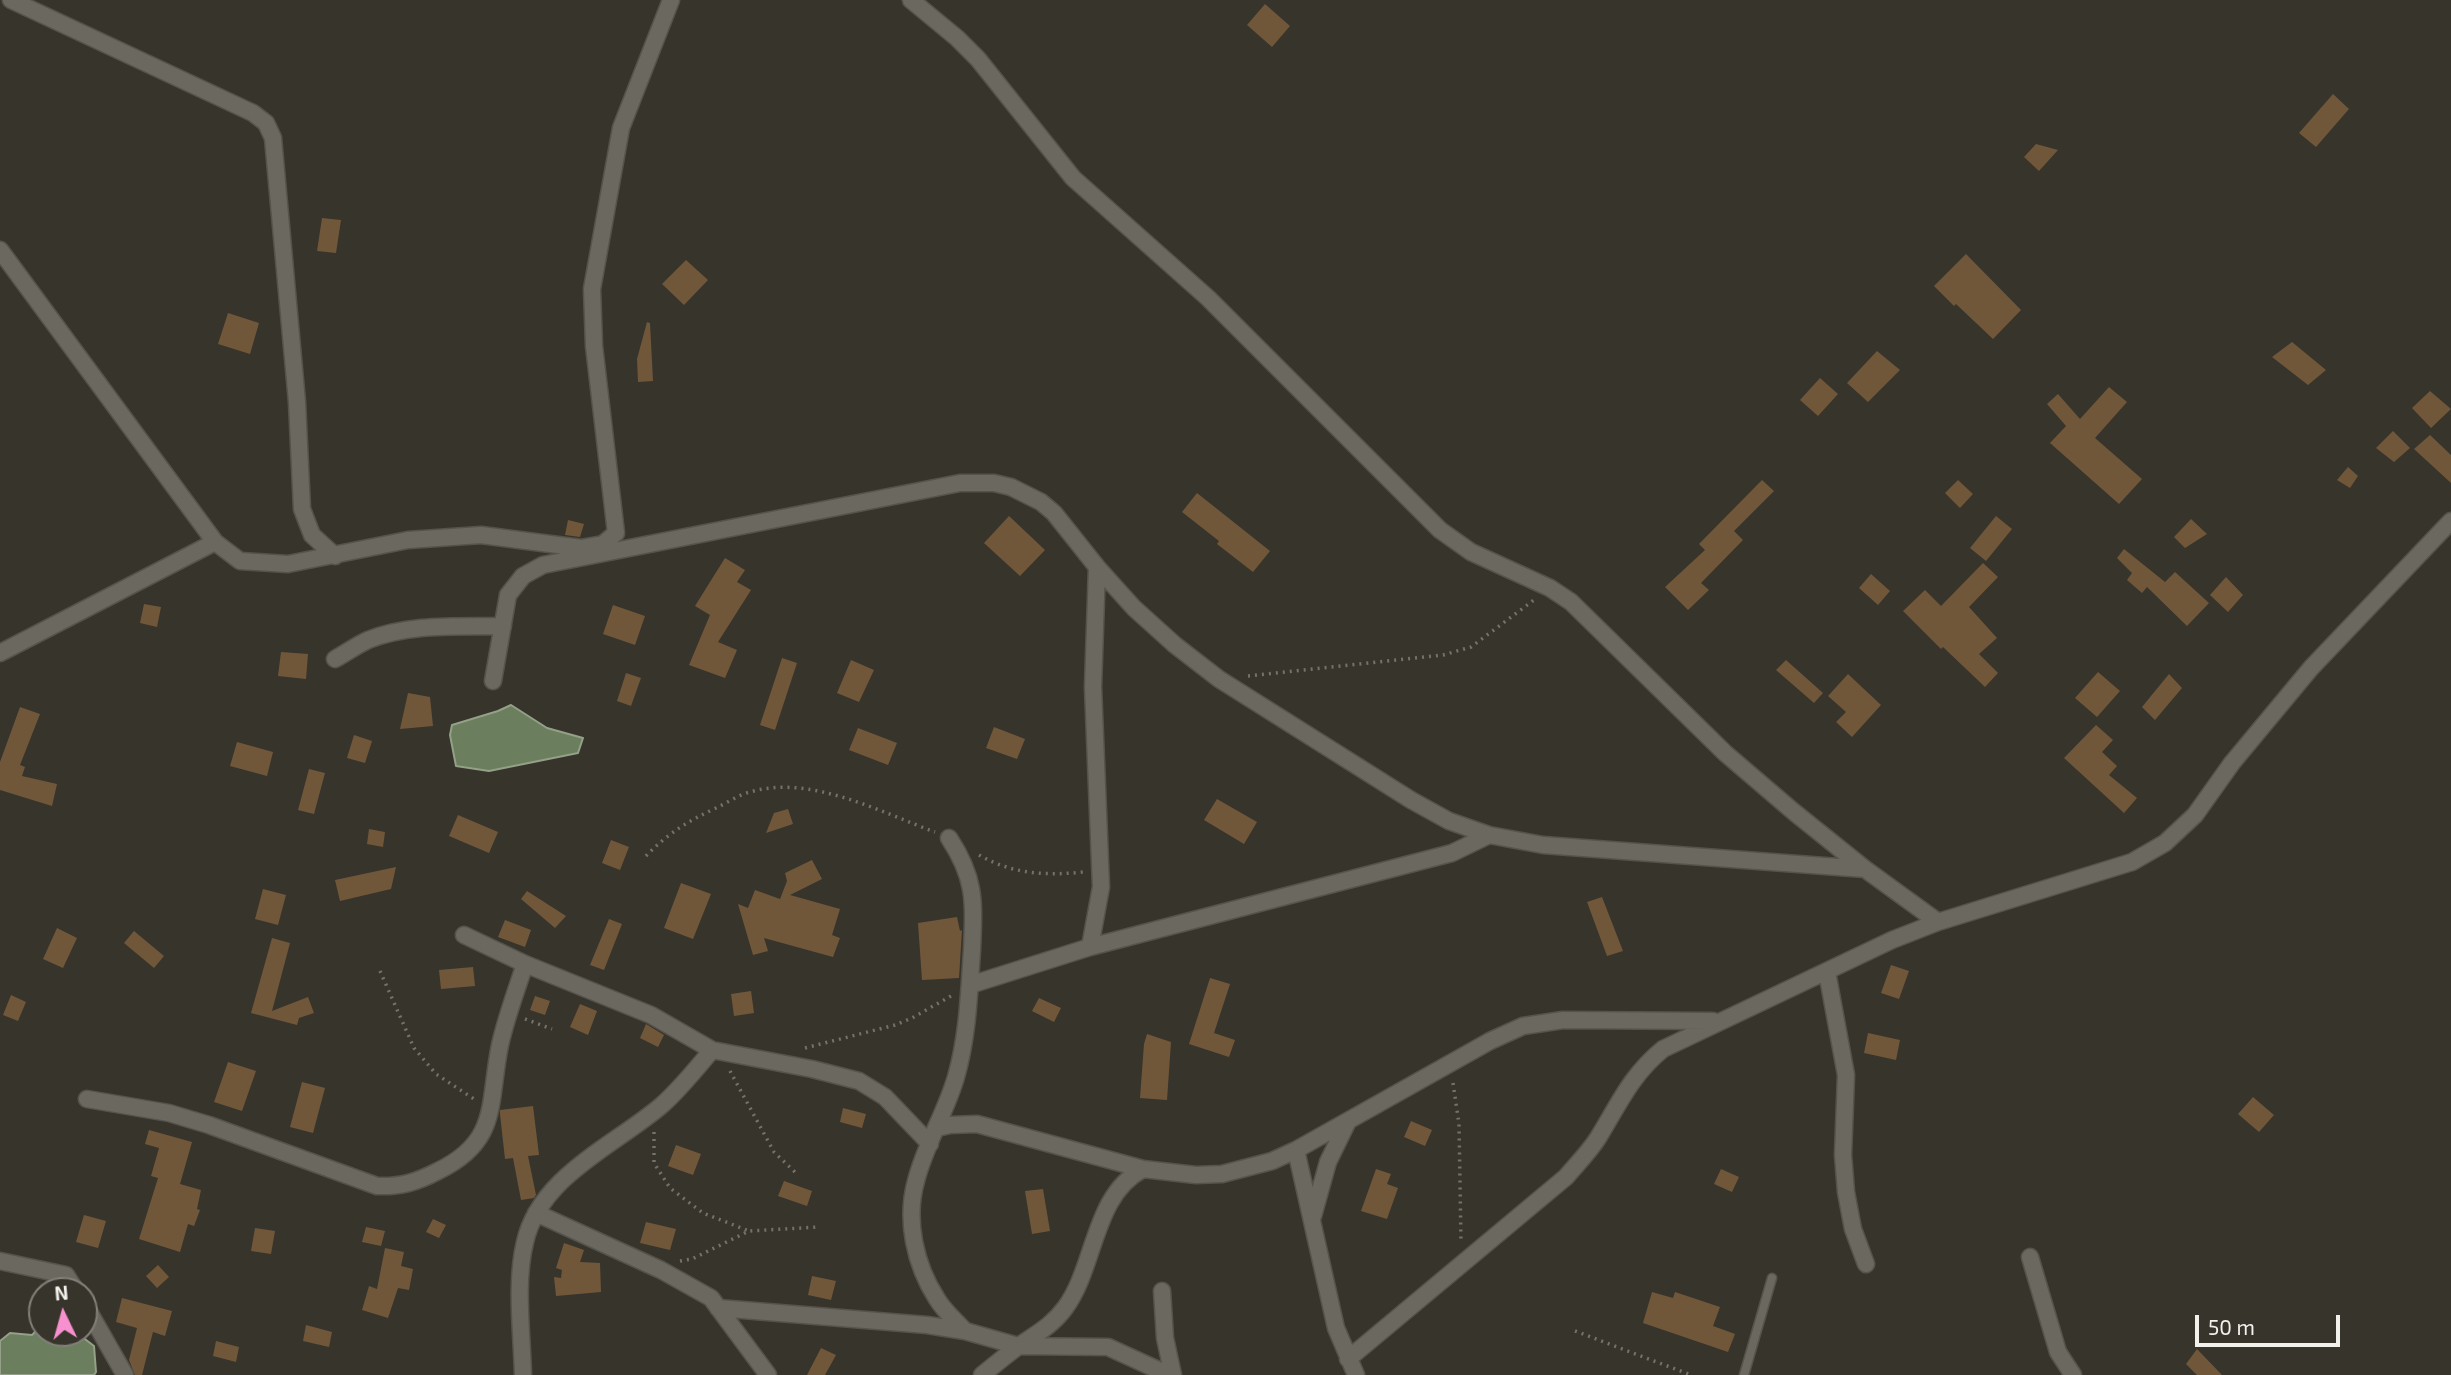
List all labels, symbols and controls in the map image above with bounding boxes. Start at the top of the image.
north arrow [28,1277,98,1347]
text: N [53,1281,69,1305]
scale bar [2199,1302,2344,1346]
text: 50 m [2208,1314,2255,1339]

